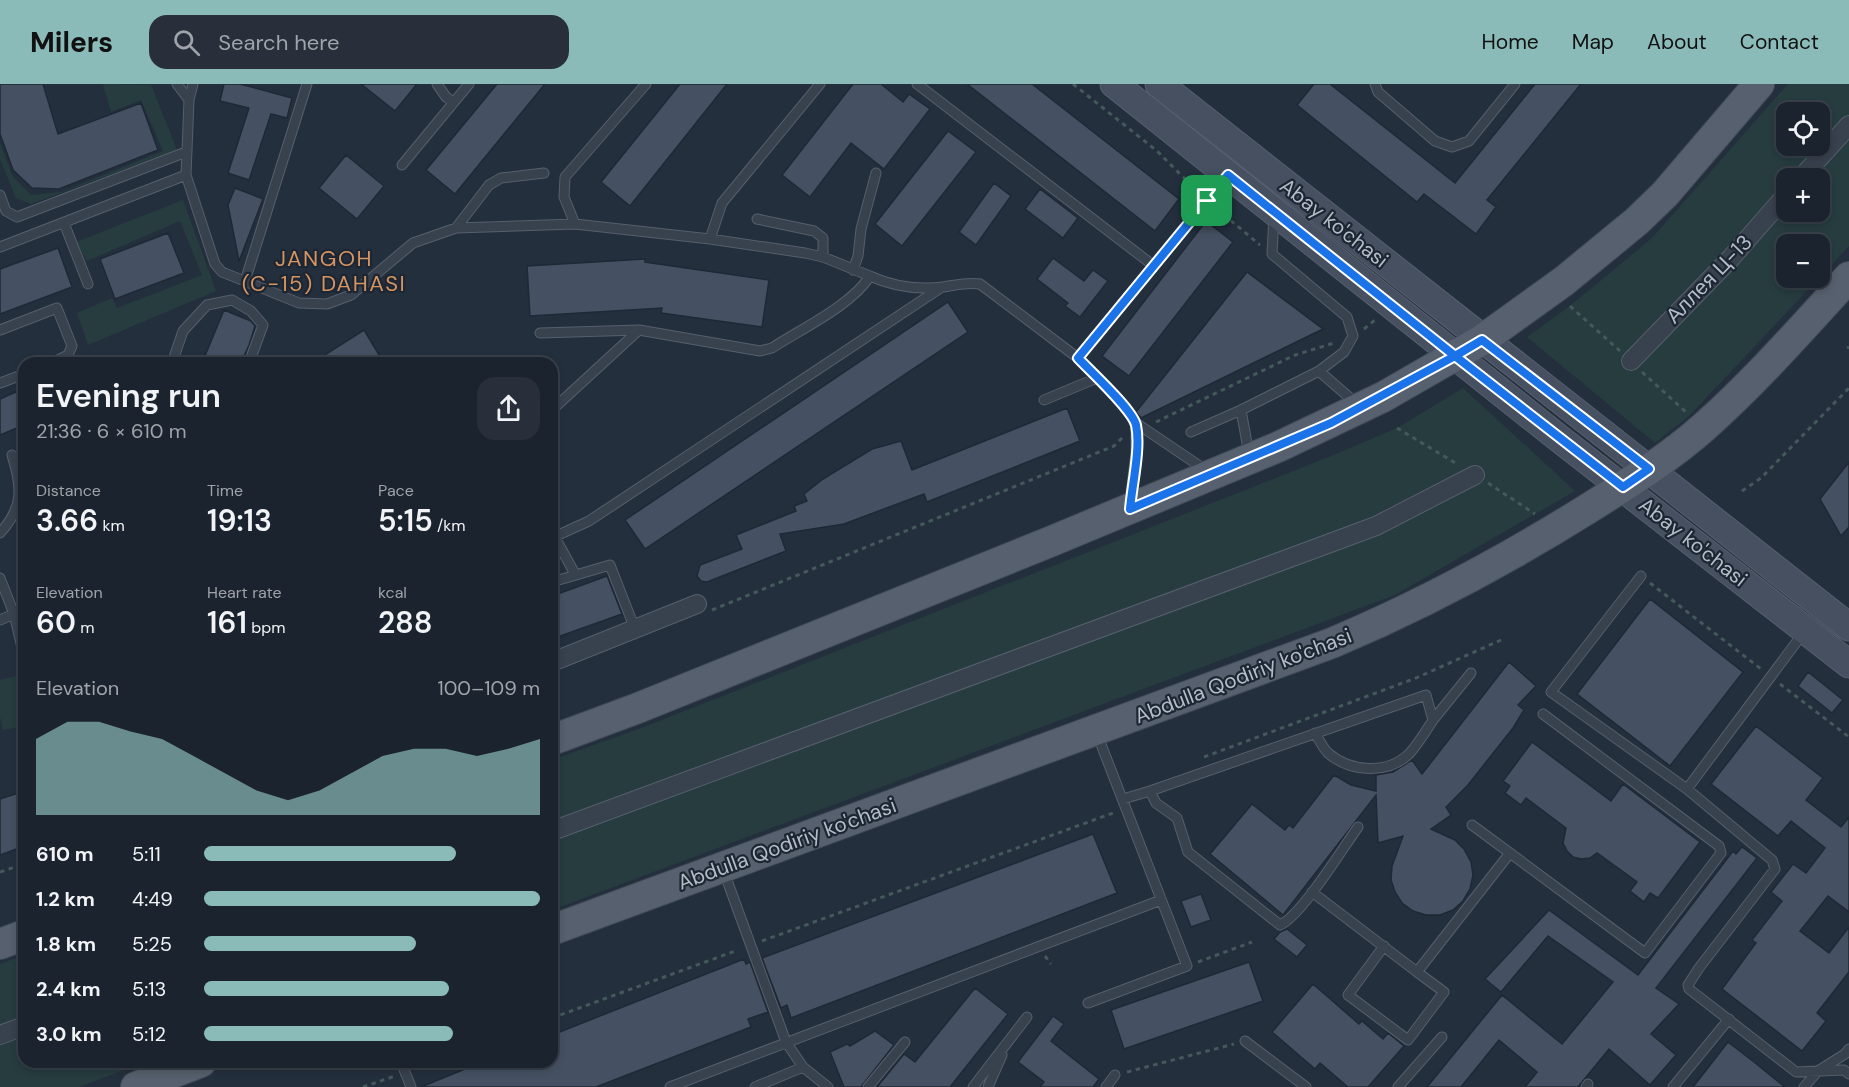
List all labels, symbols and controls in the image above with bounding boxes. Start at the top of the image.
search box [149,15,569,69]
text: Milers [30,24,113,61]
icon: search [170,26,203,59]
text: Search here [218,28,340,57]
text: Home [1481,28,1539,56]
text: Map [1572,28,1614,56]
text: About [1647,28,1707,56]
text: Contact [1740,28,1819,56]
map controls [1776,102,1830,288]
button: locate [1776,102,1830,156]
button: + [1776,168,1830,222]
street label: Abay ko'chasi [1274,172,1394,274]
pin [1181,175,1232,226]
icon: arrive [1190,184,1223,217]
street label: Аллея Ц-13 [1660,229,1758,329]
button: − [1776,234,1830,288]
district label: JANGOH (C-15) DAHASI [242,244,406,298]
text: Evening run [36,374,221,417]
button: share [477,377,540,440]
text: 21:36 · 6 × 610 m [36,418,187,444]
text: Distance [36,480,101,501]
text: Time [207,480,243,501]
text: Pace [378,480,414,501]
street label: Abay ko'chasi [1633,491,1753,593]
text: 3.66 [36,501,98,540]
text: 19:13 [207,501,272,540]
text: 5:15 [378,501,433,540]
text: km [98,515,125,536]
text: /km [433,515,466,536]
text: Elevation [36,582,103,603]
text: Heart rate [207,582,282,603]
text: kcal [378,582,407,603]
text: 60 [36,603,76,642]
text: 161 [207,603,247,642]
text: 288 [378,603,433,642]
text: m [76,617,94,638]
text: bpm [247,617,285,638]
street label: Abdulla Qodiriy ko'chasi [1130,622,1356,730]
text: Elevation [36,675,119,701]
text: 100–109 m [437,675,540,701]
street label: Abdulla Qodiriy ko'chasi [674,791,900,897]
text: 610 m [36,841,94,867]
text: 5:11 [132,841,161,867]
text: 1.2 km [36,886,95,912]
text: 4:49 [132,886,173,912]
text: 1.8 km [36,931,96,957]
text: 5:25 [132,931,172,957]
text: 2.4 km [36,976,101,1002]
text: 5:13 [132,976,166,1002]
text: 3.0 km [36,1021,101,1047]
text: 5:12 [132,1021,166,1047]

